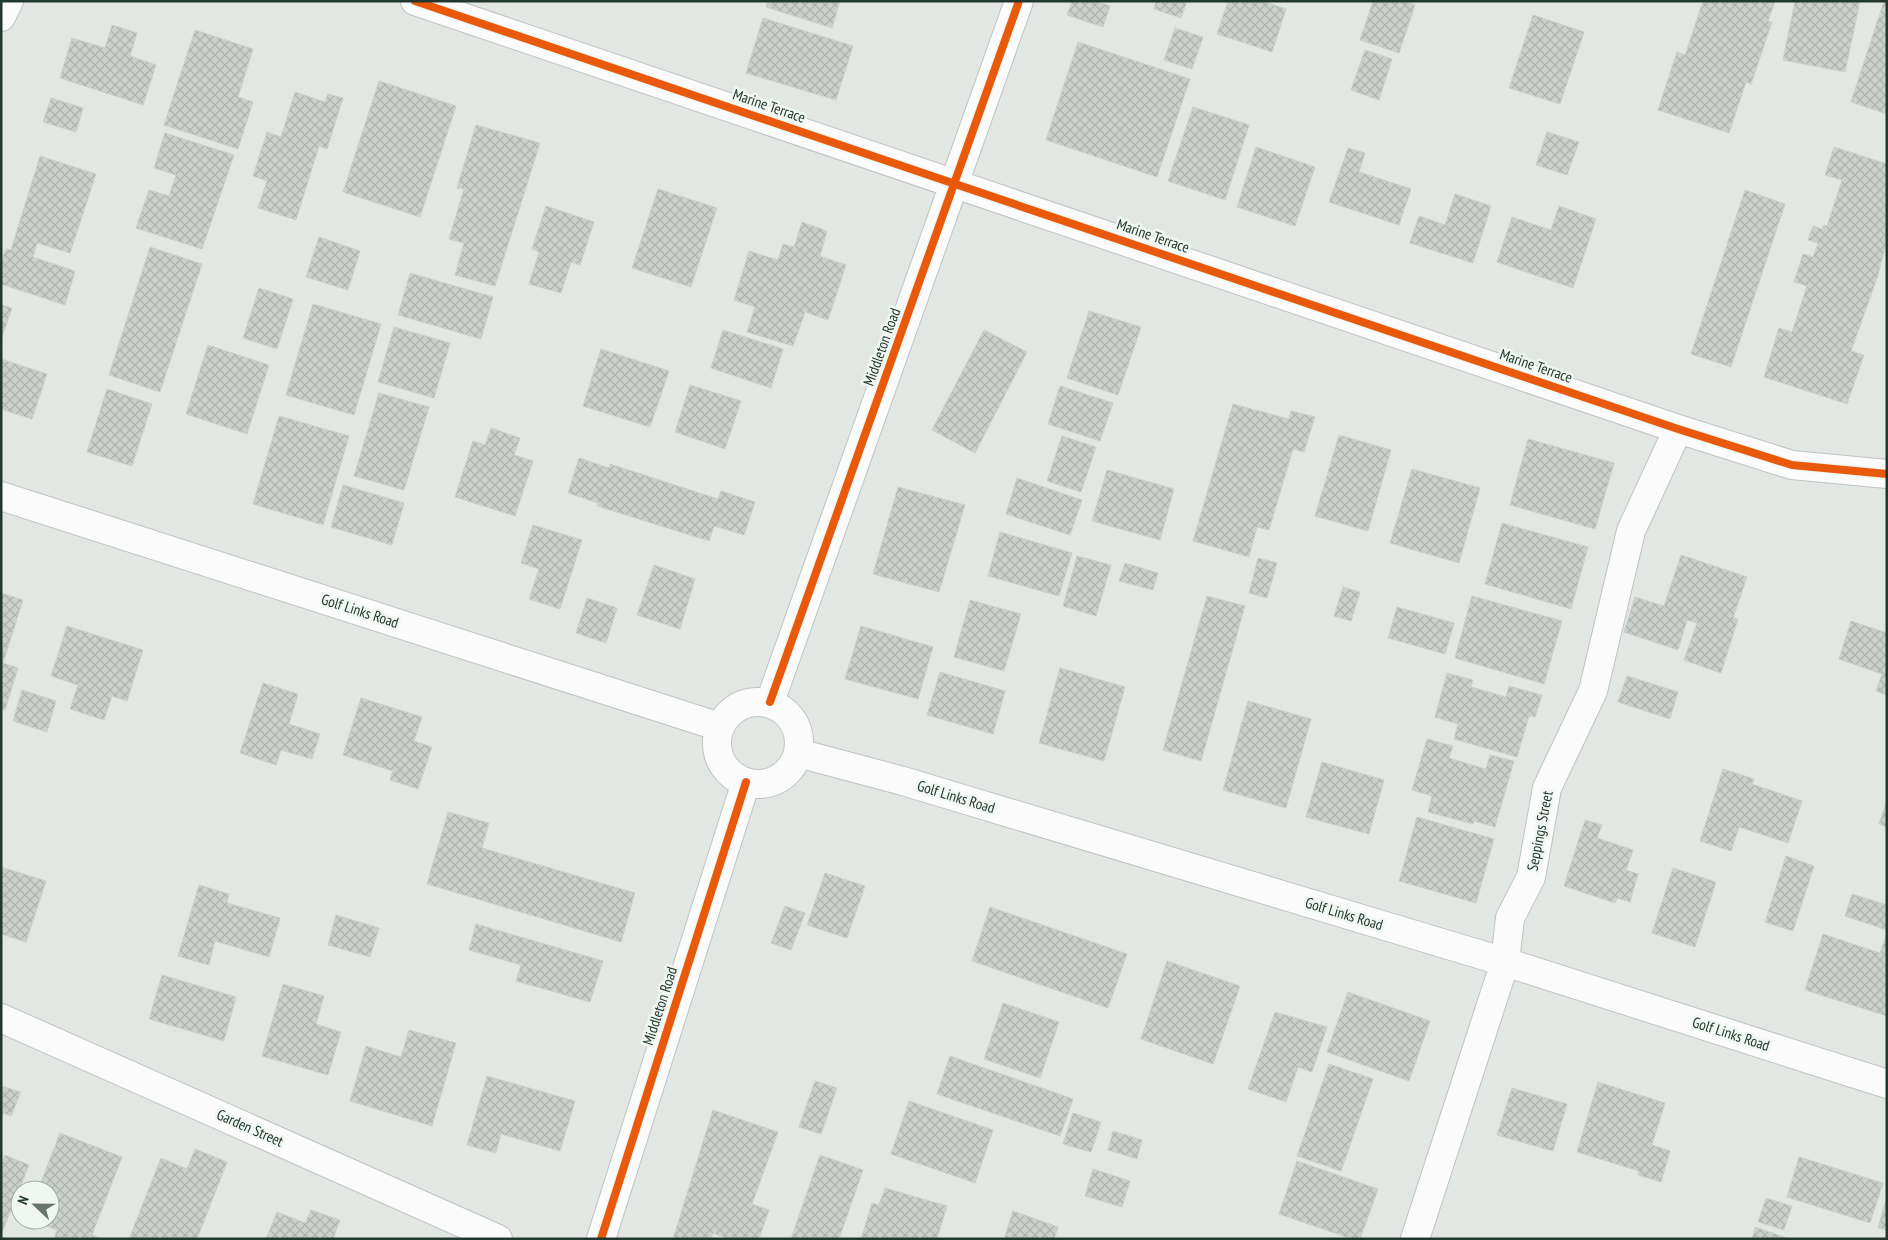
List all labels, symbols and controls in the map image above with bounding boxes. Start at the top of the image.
street label: Marine Terrace [730,84,808,127]
street label: Marine Terrace [1114,214,1192,257]
street label: Middleton Road [859,305,904,388]
street label: Marine Terrace [1497,344,1575,387]
street label: Golf Links Road [319,589,401,632]
street label: Golf Links Road [915,776,997,817]
street label: Seppings Street [1522,789,1557,873]
street label: Golf Links Road [1303,893,1385,934]
street label: Middleton Road [638,964,681,1047]
street label: Golf Links Road [1690,1012,1772,1055]
street label: Garden Street [214,1104,286,1151]
north arrow [10,1180,60,1230]
text: N [13,1193,33,1207]

